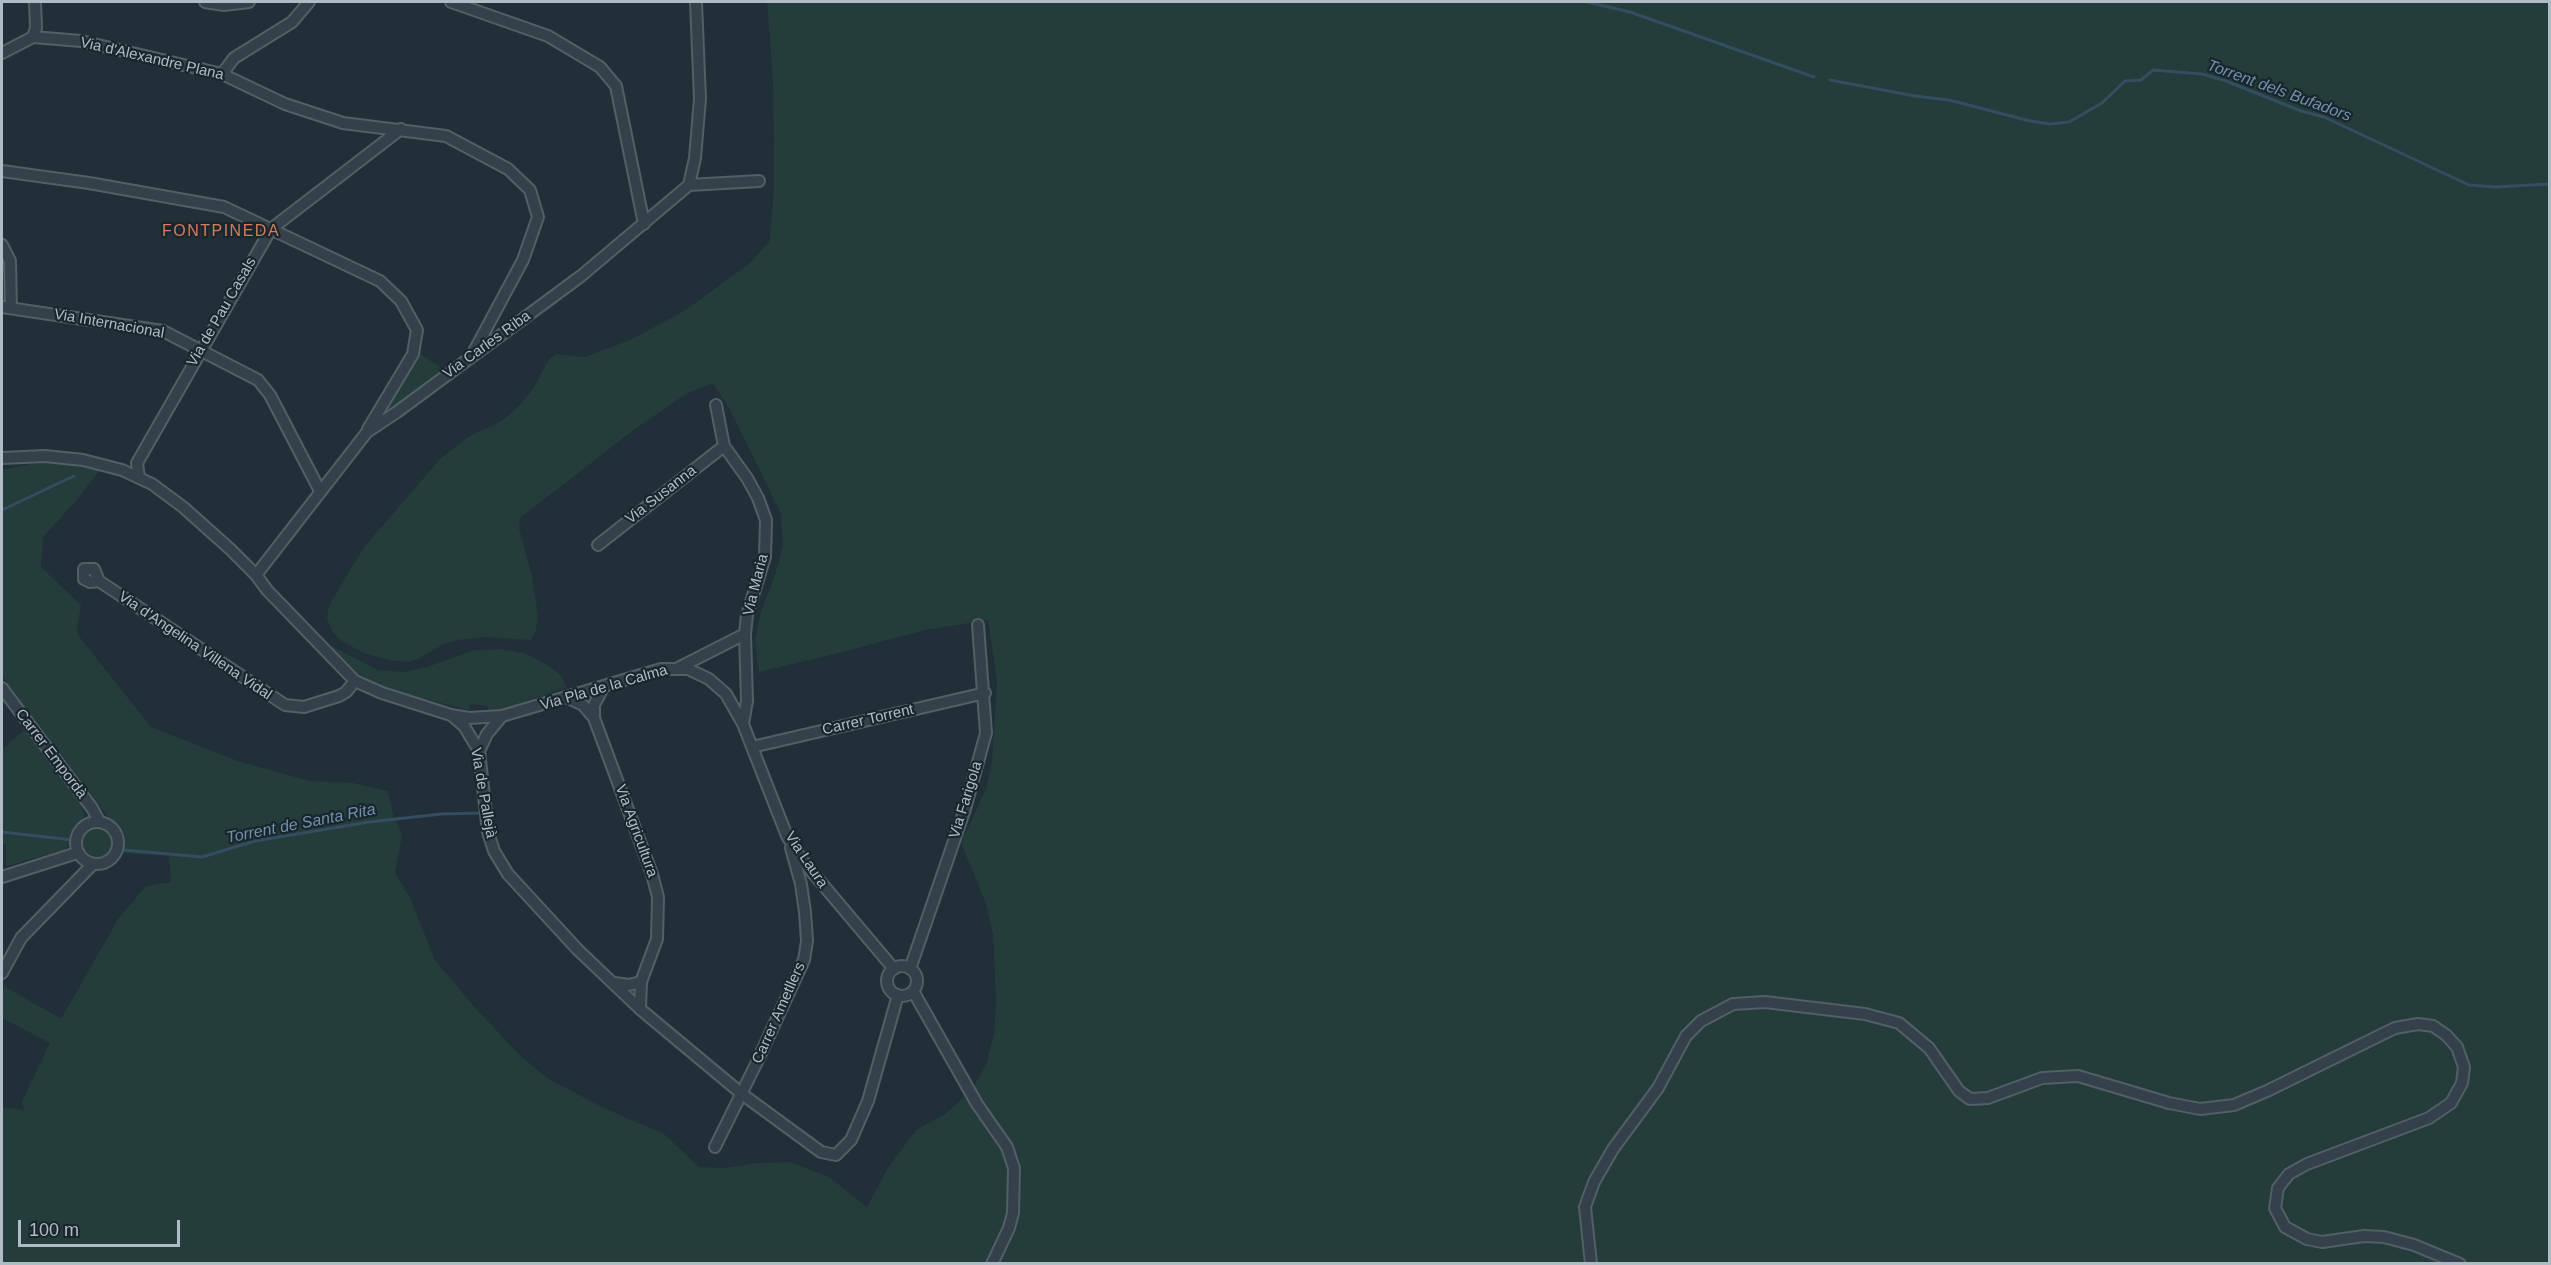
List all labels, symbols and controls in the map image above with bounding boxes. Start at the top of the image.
street label: Via d'Alexandre Plana [78,34,226,84]
water label: Torrent dels Bufadors [2204,56,2354,126]
district label: FONTPINEDA [162,222,280,242]
street label: Via de Pau Casals [183,254,261,370]
street label: Via Internacional [53,305,165,343]
street label: Via Carles Riba [440,307,534,383]
street label: Via Susanna [622,462,700,528]
street label: Via Maria [740,552,772,618]
street label: Via d'Angelina Villena Vidal [115,588,275,704]
street label: Via Pla de la Calma [538,661,670,715]
street label: Carrer Torrent [820,701,916,739]
street label: Carrer Empordà [11,706,91,802]
street label: Via de Pallejà [466,746,500,840]
street label: Via Farigola [946,759,986,841]
street label: Via Agricultura [611,782,661,880]
water label: Torrent de Santa Rita [225,800,377,848]
street label: Via Laura [781,828,831,892]
street label: Carrer Ametllers [749,959,809,1067]
scale bar [21,1208,183,1246]
text: 100 m [29,1220,79,1240]

